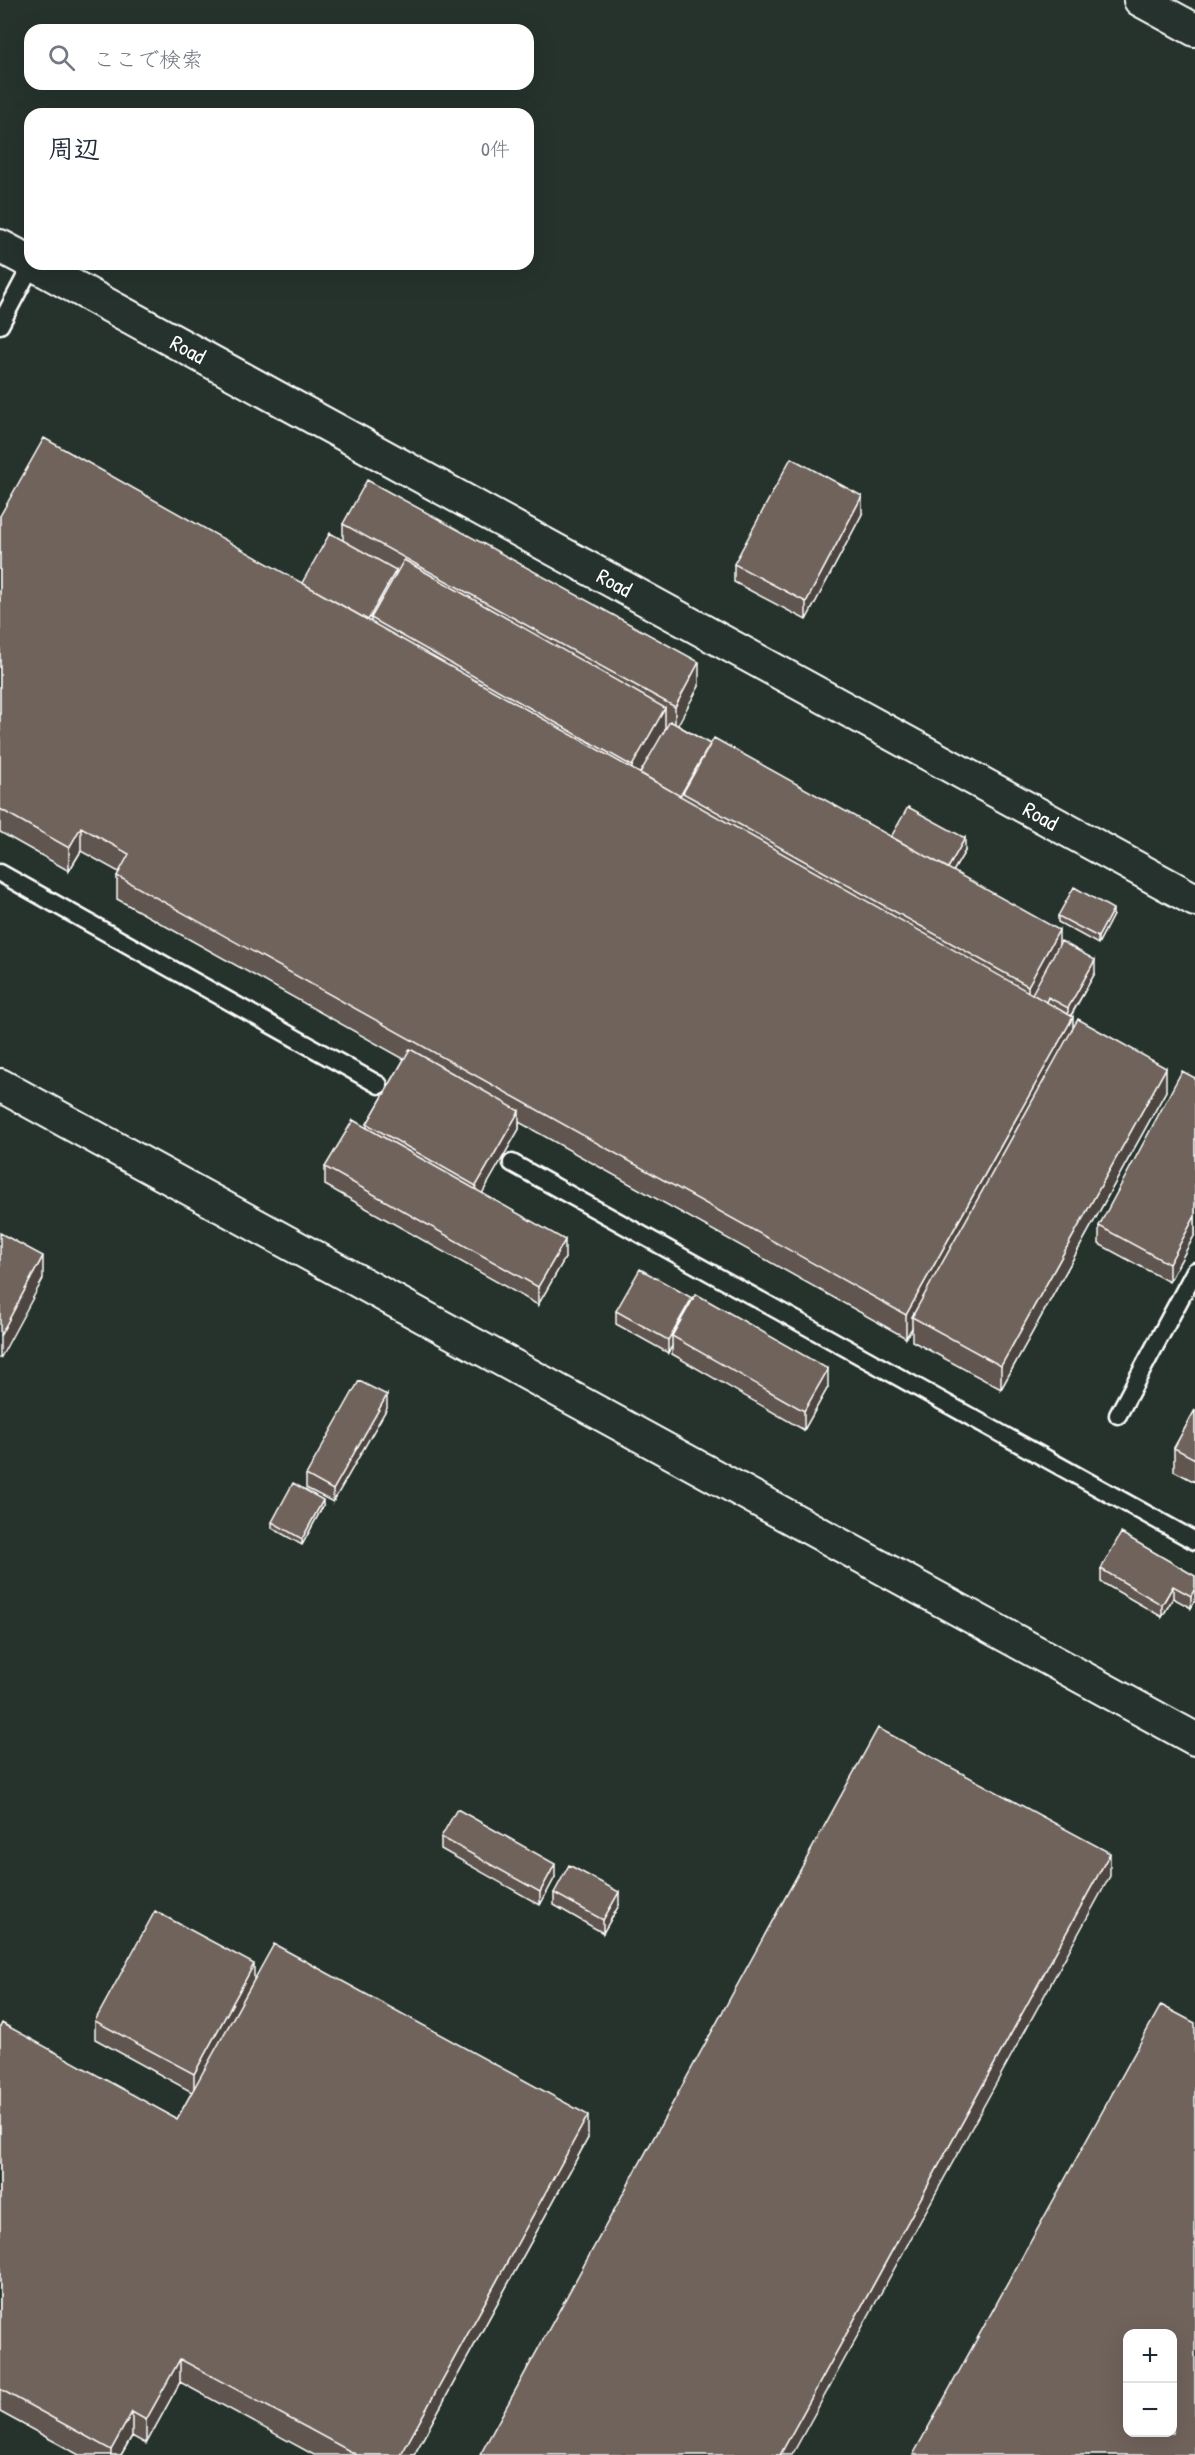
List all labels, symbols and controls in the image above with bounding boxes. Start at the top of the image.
search box [24,24,534,90]
icon: search [45,41,78,74]
text: ここで検索 [93,44,203,74]
text: 周辺 [48,131,100,166]
text: 0件 [481,135,510,162]
street label: Road [165,327,212,371]
street label: Road [592,560,638,604]
street label: Road [1018,794,1064,838]
map controls [1123,2329,1177,2437]
button: + [1123,2329,1177,2383]
button: − [1123,2383,1177,2437]

